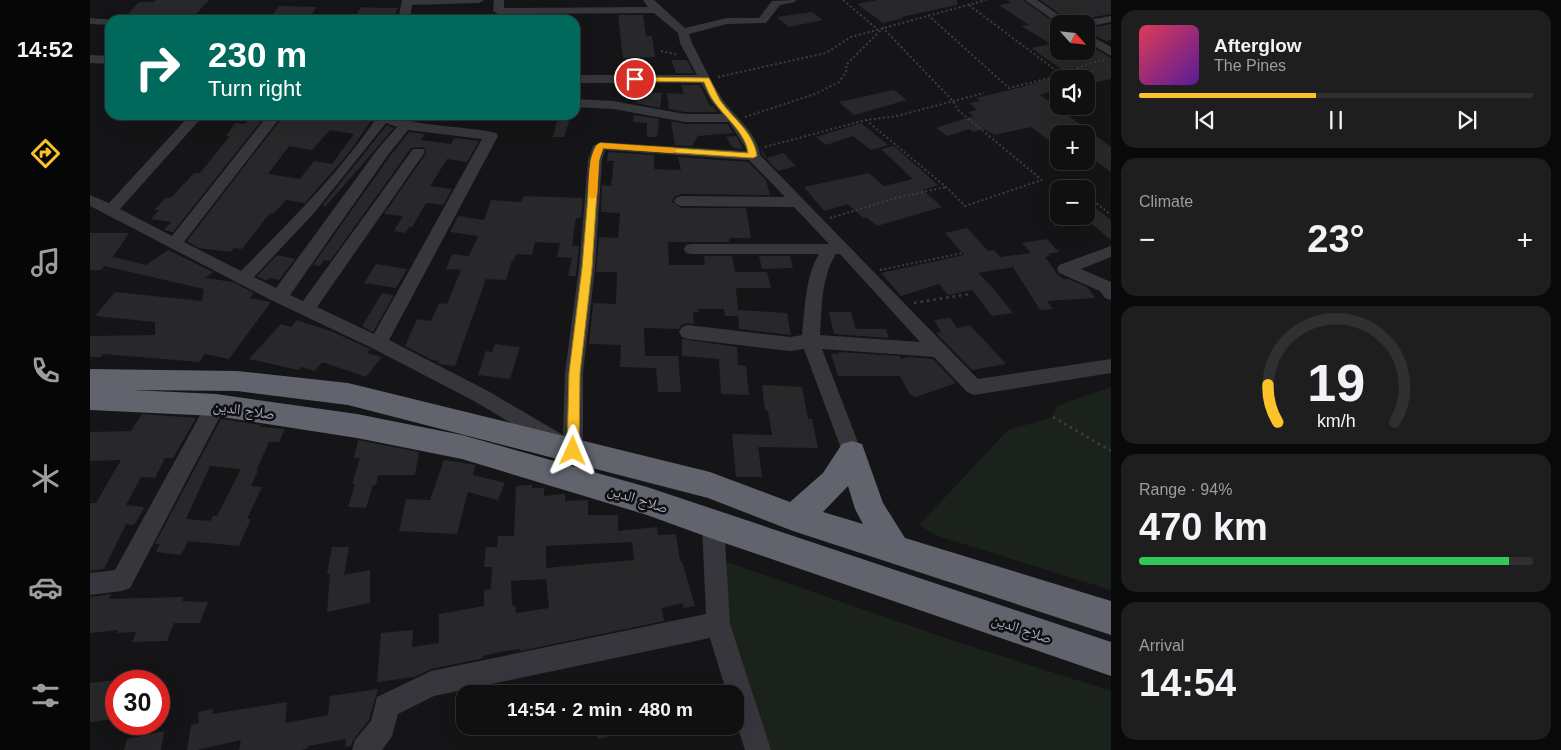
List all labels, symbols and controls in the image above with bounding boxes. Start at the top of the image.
north arrow [1050,15,1095,60]
map controls [1050,15,1095,225]
icon: right [125,35,190,100]
text: 230 m [208,35,307,74]
text: Afterglow [1214,35,1302,56]
text: 14:52 [17,37,73,62]
text: The Pines [1214,57,1286,74]
pin [614,58,656,100]
icon: arrive [621,65,649,93]
button: sound [1050,70,1095,115]
text: Turn right [208,76,301,101]
icon: previous [1191,106,1219,134]
icon: pause [1322,106,1350,134]
icon: next [1453,106,1481,134]
button: + [1050,125,1095,170]
icon: directions [28,136,63,171]
button: − [1050,180,1095,225]
text: Climate [1139,193,1193,210]
text: 23° [1307,218,1365,260]
text: − [1139,224,1155,255]
text: + [1517,224,1533,255]
icon: music [28,245,63,280]
icon: phone [28,353,63,388]
text: 19 [1307,354,1365,412]
street label: صلاح الدين [212,397,276,424]
text: km/h [1317,411,1355,431]
position arrow [546,424,598,476]
icon: climate [28,461,63,496]
street label: صلاح الدين [605,481,670,518]
text: Range · 94% [1139,481,1232,498]
text: 470 km [1139,506,1268,548]
icon: car [28,570,63,605]
street label: صلاح الدين [989,610,1054,649]
text: Arrival [1139,637,1184,654]
text: 14:54 [1139,662,1236,704]
speed limit sign: 30 [105,670,170,735]
icon: filters [28,678,63,713]
text: 14:54 · 2 min · 480 m [507,699,693,720]

